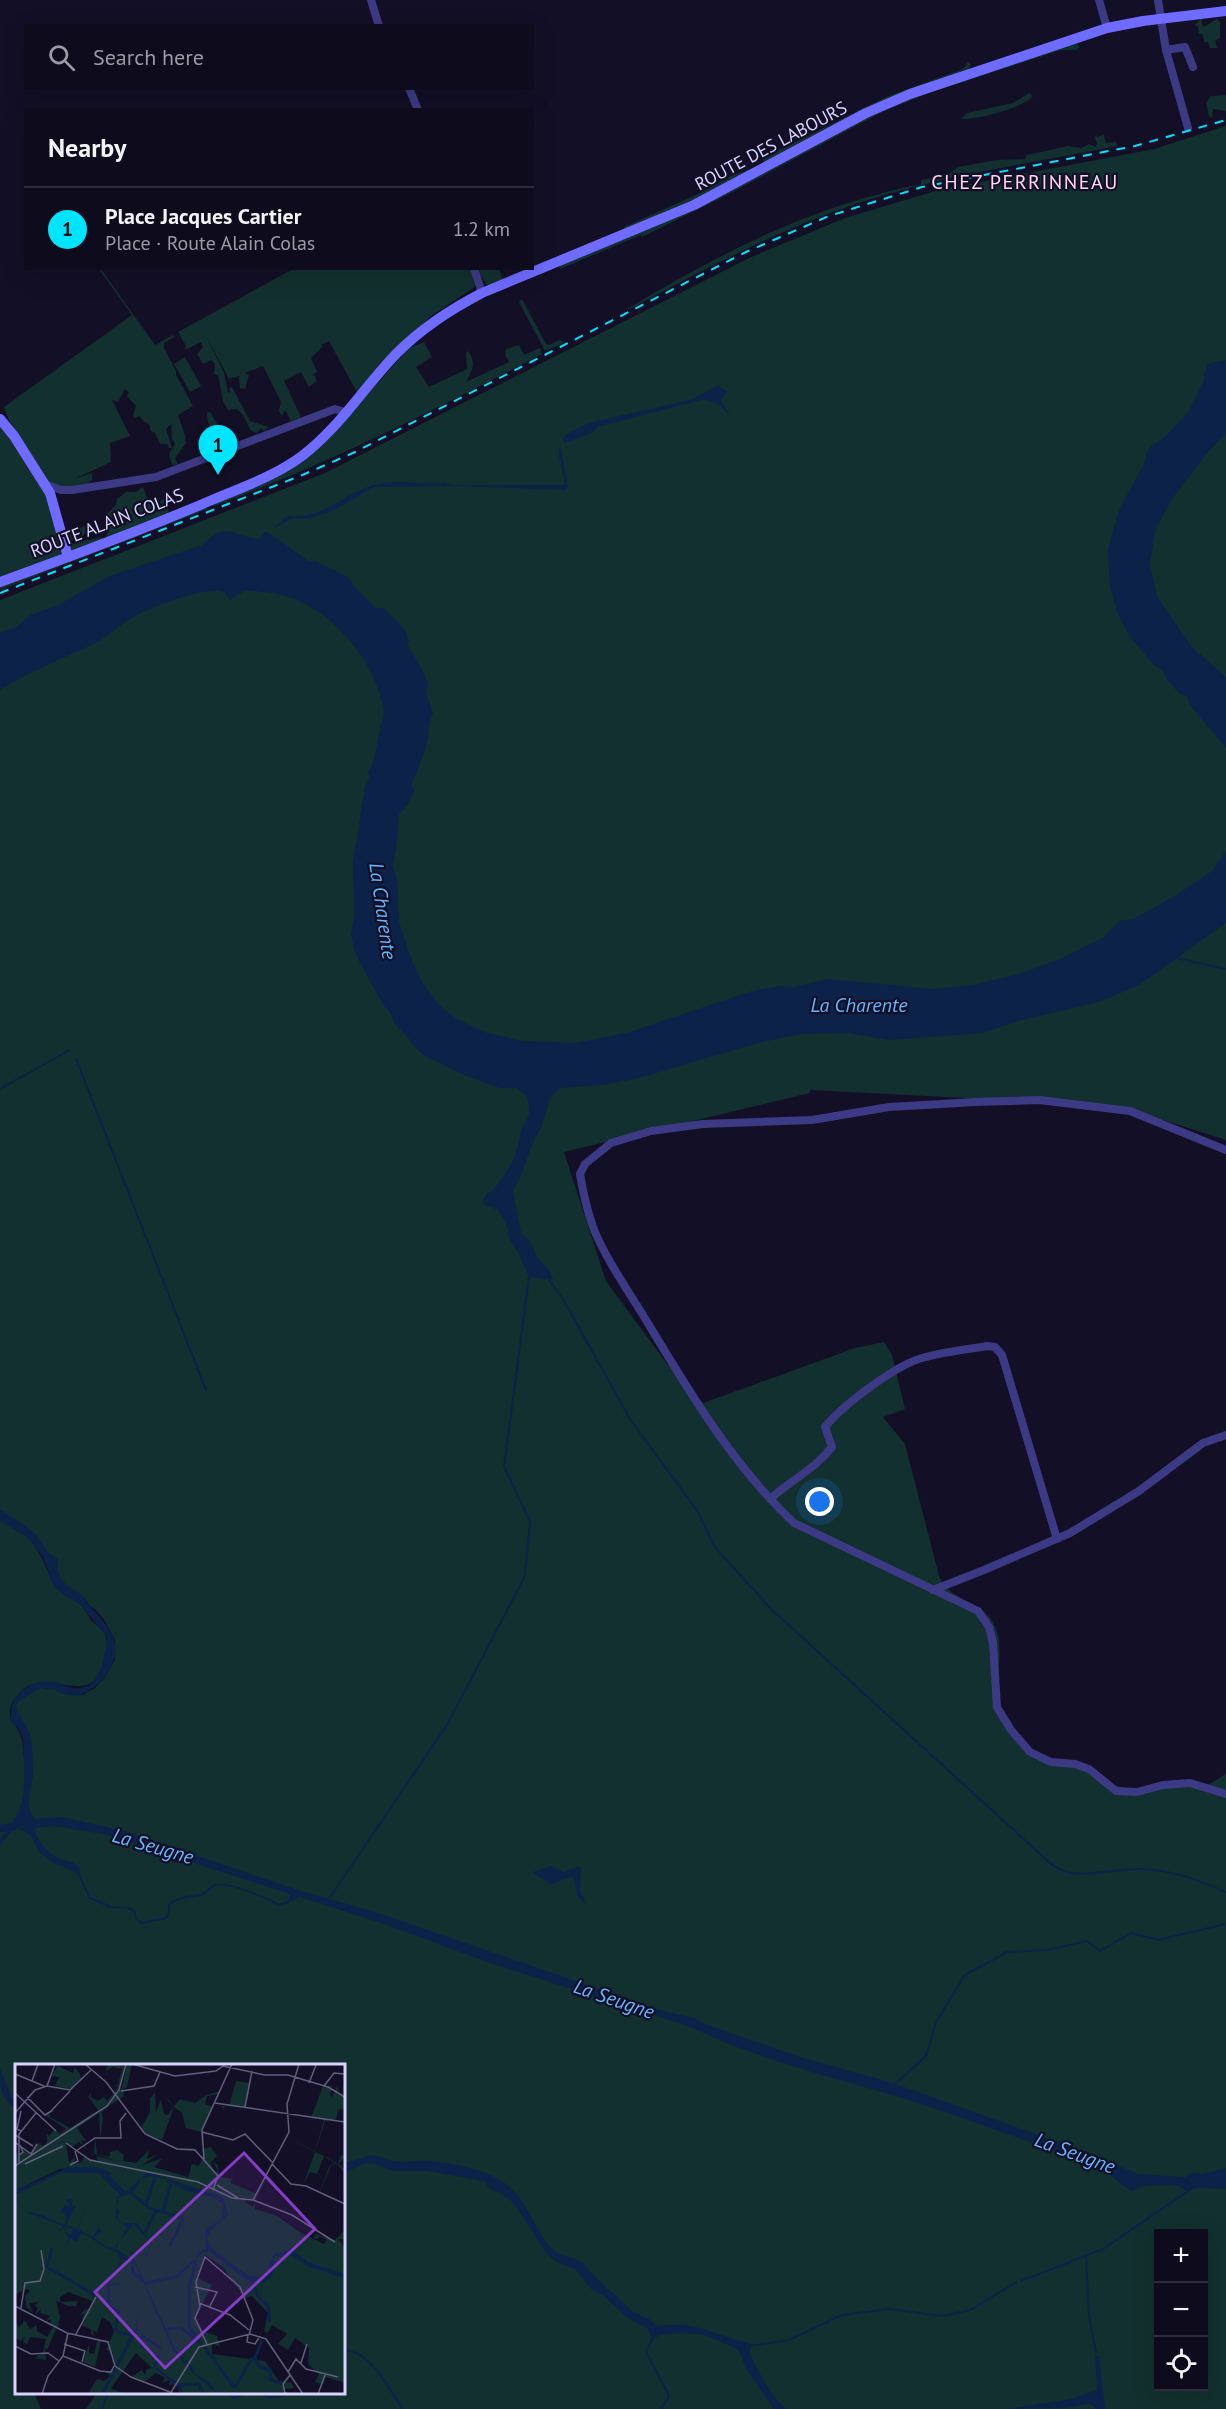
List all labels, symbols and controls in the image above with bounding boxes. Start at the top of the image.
search box [24,24,534,90]
icon: search [45,41,78,74]
text: Search here [93,43,204,71]
street label: ROUTE DES LABOURS [691,96,851,195]
text: Nearby [48,131,126,164]
district label: CHEZ PERRINNEAU [931,169,1119,195]
text: Place Jacques Cartier [105,202,301,230]
text: 1 [62,216,73,242]
text: 1.2 km [453,216,510,242]
text: Place · Route Alain Colas [105,230,315,256]
pin: 1 [198,426,238,475]
street label: ROUTE ALAIN COLAS [27,483,187,562]
water label: La Charente [363,861,403,962]
water label: La Charente [810,992,908,1018]
your location [805,1487,834,1516]
water label: La Seugne [109,1822,197,1870]
water label: La Seugne [570,1973,658,2025]
inset map [15,2064,345,2394]
water label: La Seugne [1031,2126,1119,2180]
map controls [1154,2229,1208,2391]
button: + [1154,2229,1208,2283]
button: − [1154,2283,1208,2337]
button: locate [1154,2337,1208,2391]

